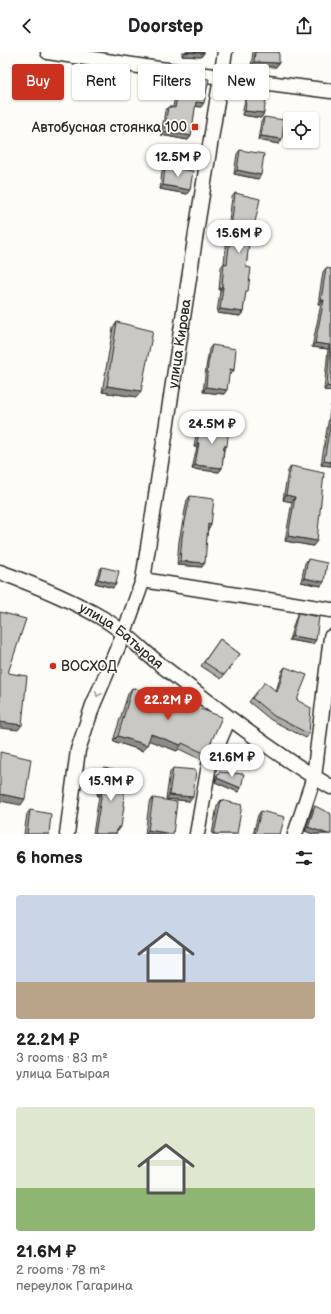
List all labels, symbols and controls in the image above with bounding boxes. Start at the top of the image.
icon: back [16,15,38,37]
icon: share [293,15,315,37]
text: Doorstep [128,16,203,37]
chip: Buy [12,64,64,100]
chip: Rent [72,64,130,100]
chip: Filters [138,64,205,100]
chip: New [213,64,269,100]
map controls [283,112,319,148]
button: locate [283,112,319,148]
place label: Автобусная стоянка 100 [31,119,187,136]
marker: Автобусная стоянка 100 [190,122,200,132]
pin: 12.5M ₽ [141,144,215,178]
text: 12.5M ₽ [155,149,201,165]
pin: 15.6M ₽ [202,220,276,254]
text: 15.6M ₽ [216,225,262,241]
street label: улица Кирова [164,297,194,389]
pin: 24.5M ₽ [175,411,249,445]
text: 24.5M ₽ [188,416,236,432]
street label: улица Батырая [77,599,167,672]
place label: ВОСХОД [61,658,117,675]
marker: ВОСХОД [48,661,58,671]
pin: 22.2M ₽ [131,687,205,721]
one-way arrow [94,691,102,698]
text: 22.2M ₽ [144,692,192,708]
pin: 21.6M ₽ [195,744,269,778]
text: 21.6M ₽ [209,749,255,765]
pin: 15.9M ₽ [74,768,148,802]
text: 15.9M ₽ [88,773,134,789]
icon: filters [293,847,315,869]
text: 6 homes [16,848,83,868]
icon: home [130,921,202,993]
text: 22.2M ₽ [16,1030,79,1050]
text: 3 rooms · 83 m² [16,1050,108,1066]
text: улица Батырая [16,1066,110,1082]
icon: home [130,1133,202,1205]
text: 21.6M ₽ [16,1242,76,1262]
text: 2 rooms · 78 m² [16,1262,106,1278]
text: переулок Гагарина [16,1278,133,1294]

